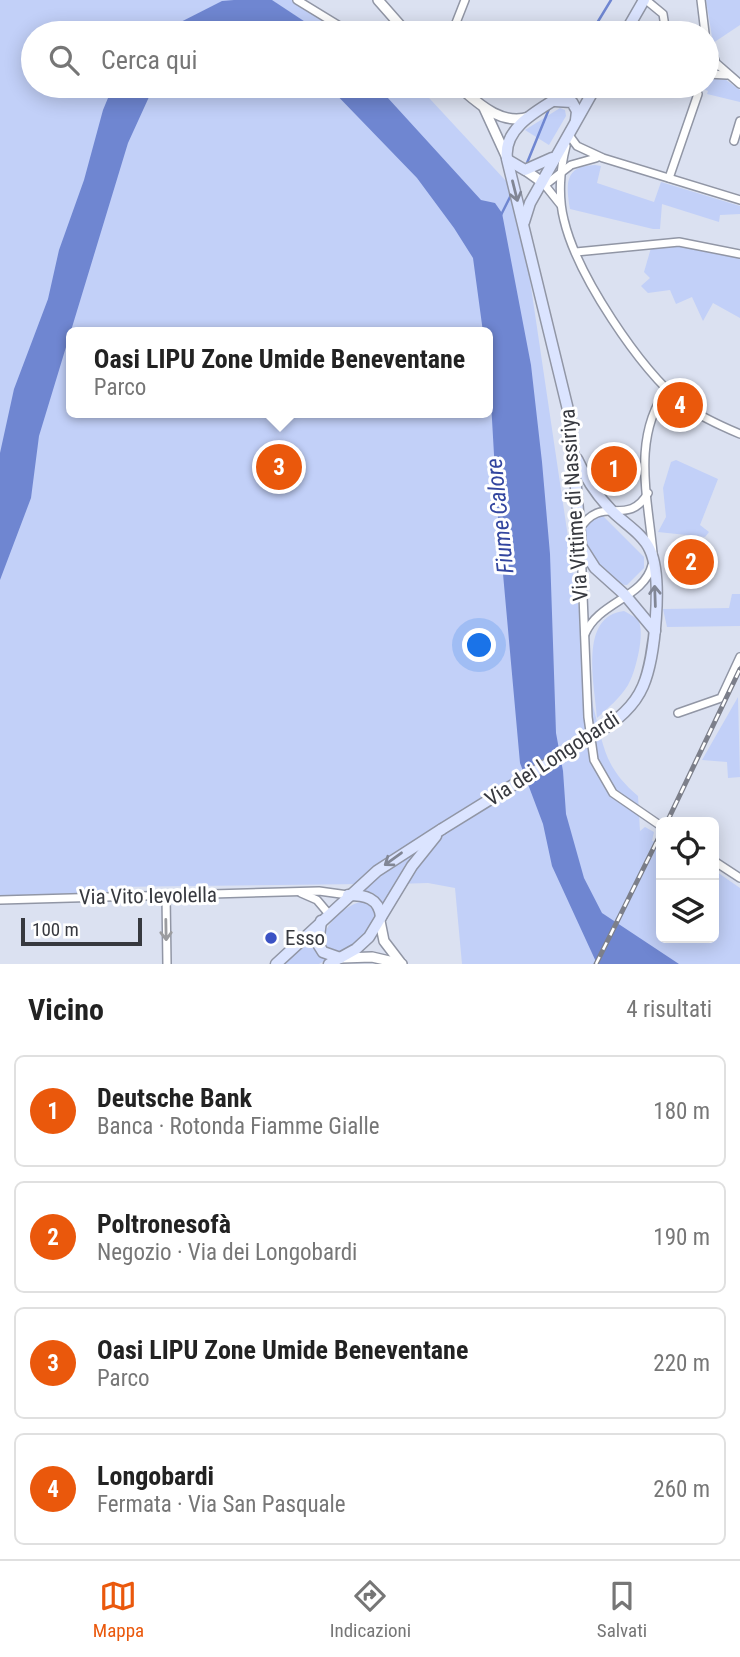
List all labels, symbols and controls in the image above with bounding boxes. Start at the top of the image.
search box [21,21,719,98]
icon: search [45,41,83,79]
text: Cerca qui [101,45,198,75]
one-way arrow [509,179,522,202]
popup [66,327,493,418]
text: Oasi LIPU Zone Umide Beneventane [94,344,465,374]
text: Parco [94,374,146,401]
pin: 4 [657,379,703,431]
street label: Via Vittime di Nassiriya [555,408,593,602]
pin: 3 [256,441,302,493]
pin: 1 [591,443,637,495]
water label: Fiume Calore [481,457,519,575]
pin: 2 [668,536,714,588]
one-way arrow [649,584,662,607]
your location [462,628,496,662]
street label: Via dei Longobardi [481,707,623,811]
map controls [656,817,719,943]
button: locate [656,817,719,880]
one-way arrow [384,852,403,866]
button: layers [656,880,719,943]
street label: Via Vito Ievolella [79,883,217,909]
scale bar [21,915,142,947]
text: 100 m [32,918,79,941]
one-way arrow [160,918,173,941]
place label: Esso [285,926,325,950]
marker: Esso [263,930,279,946]
text: Vicino [28,992,104,1027]
text: 4 risultati [626,996,712,1023]
text: Deutsche Bank [97,1083,252,1113]
text: 1 [47,1098,59,1125]
text: 180 m [653,1098,710,1125]
text: Banca · Rotonda Fiamme Gialle [97,1113,380,1140]
text: Poltronesofà [97,1209,231,1239]
text: 2 [47,1224,59,1251]
text: 190 m [653,1224,710,1251]
text: Negozio · Via dei Longobardi [97,1239,357,1266]
text: Oasi LIPU Zone Umide Beneventane [97,1335,468,1365]
text: 3 [47,1350,59,1377]
text: 220 m [653,1350,710,1377]
text: Parco [97,1365,150,1392]
text: Longobardi [97,1461,214,1491]
text: 4 [47,1476,59,1503]
text: 260 m [653,1476,710,1503]
text: Fermata · Via San Pasquale [97,1491,346,1518]
tab: Mappa [93,1577,144,1642]
tab: Indicazioni [330,1577,411,1642]
tab: Salvati [597,1577,647,1642]

